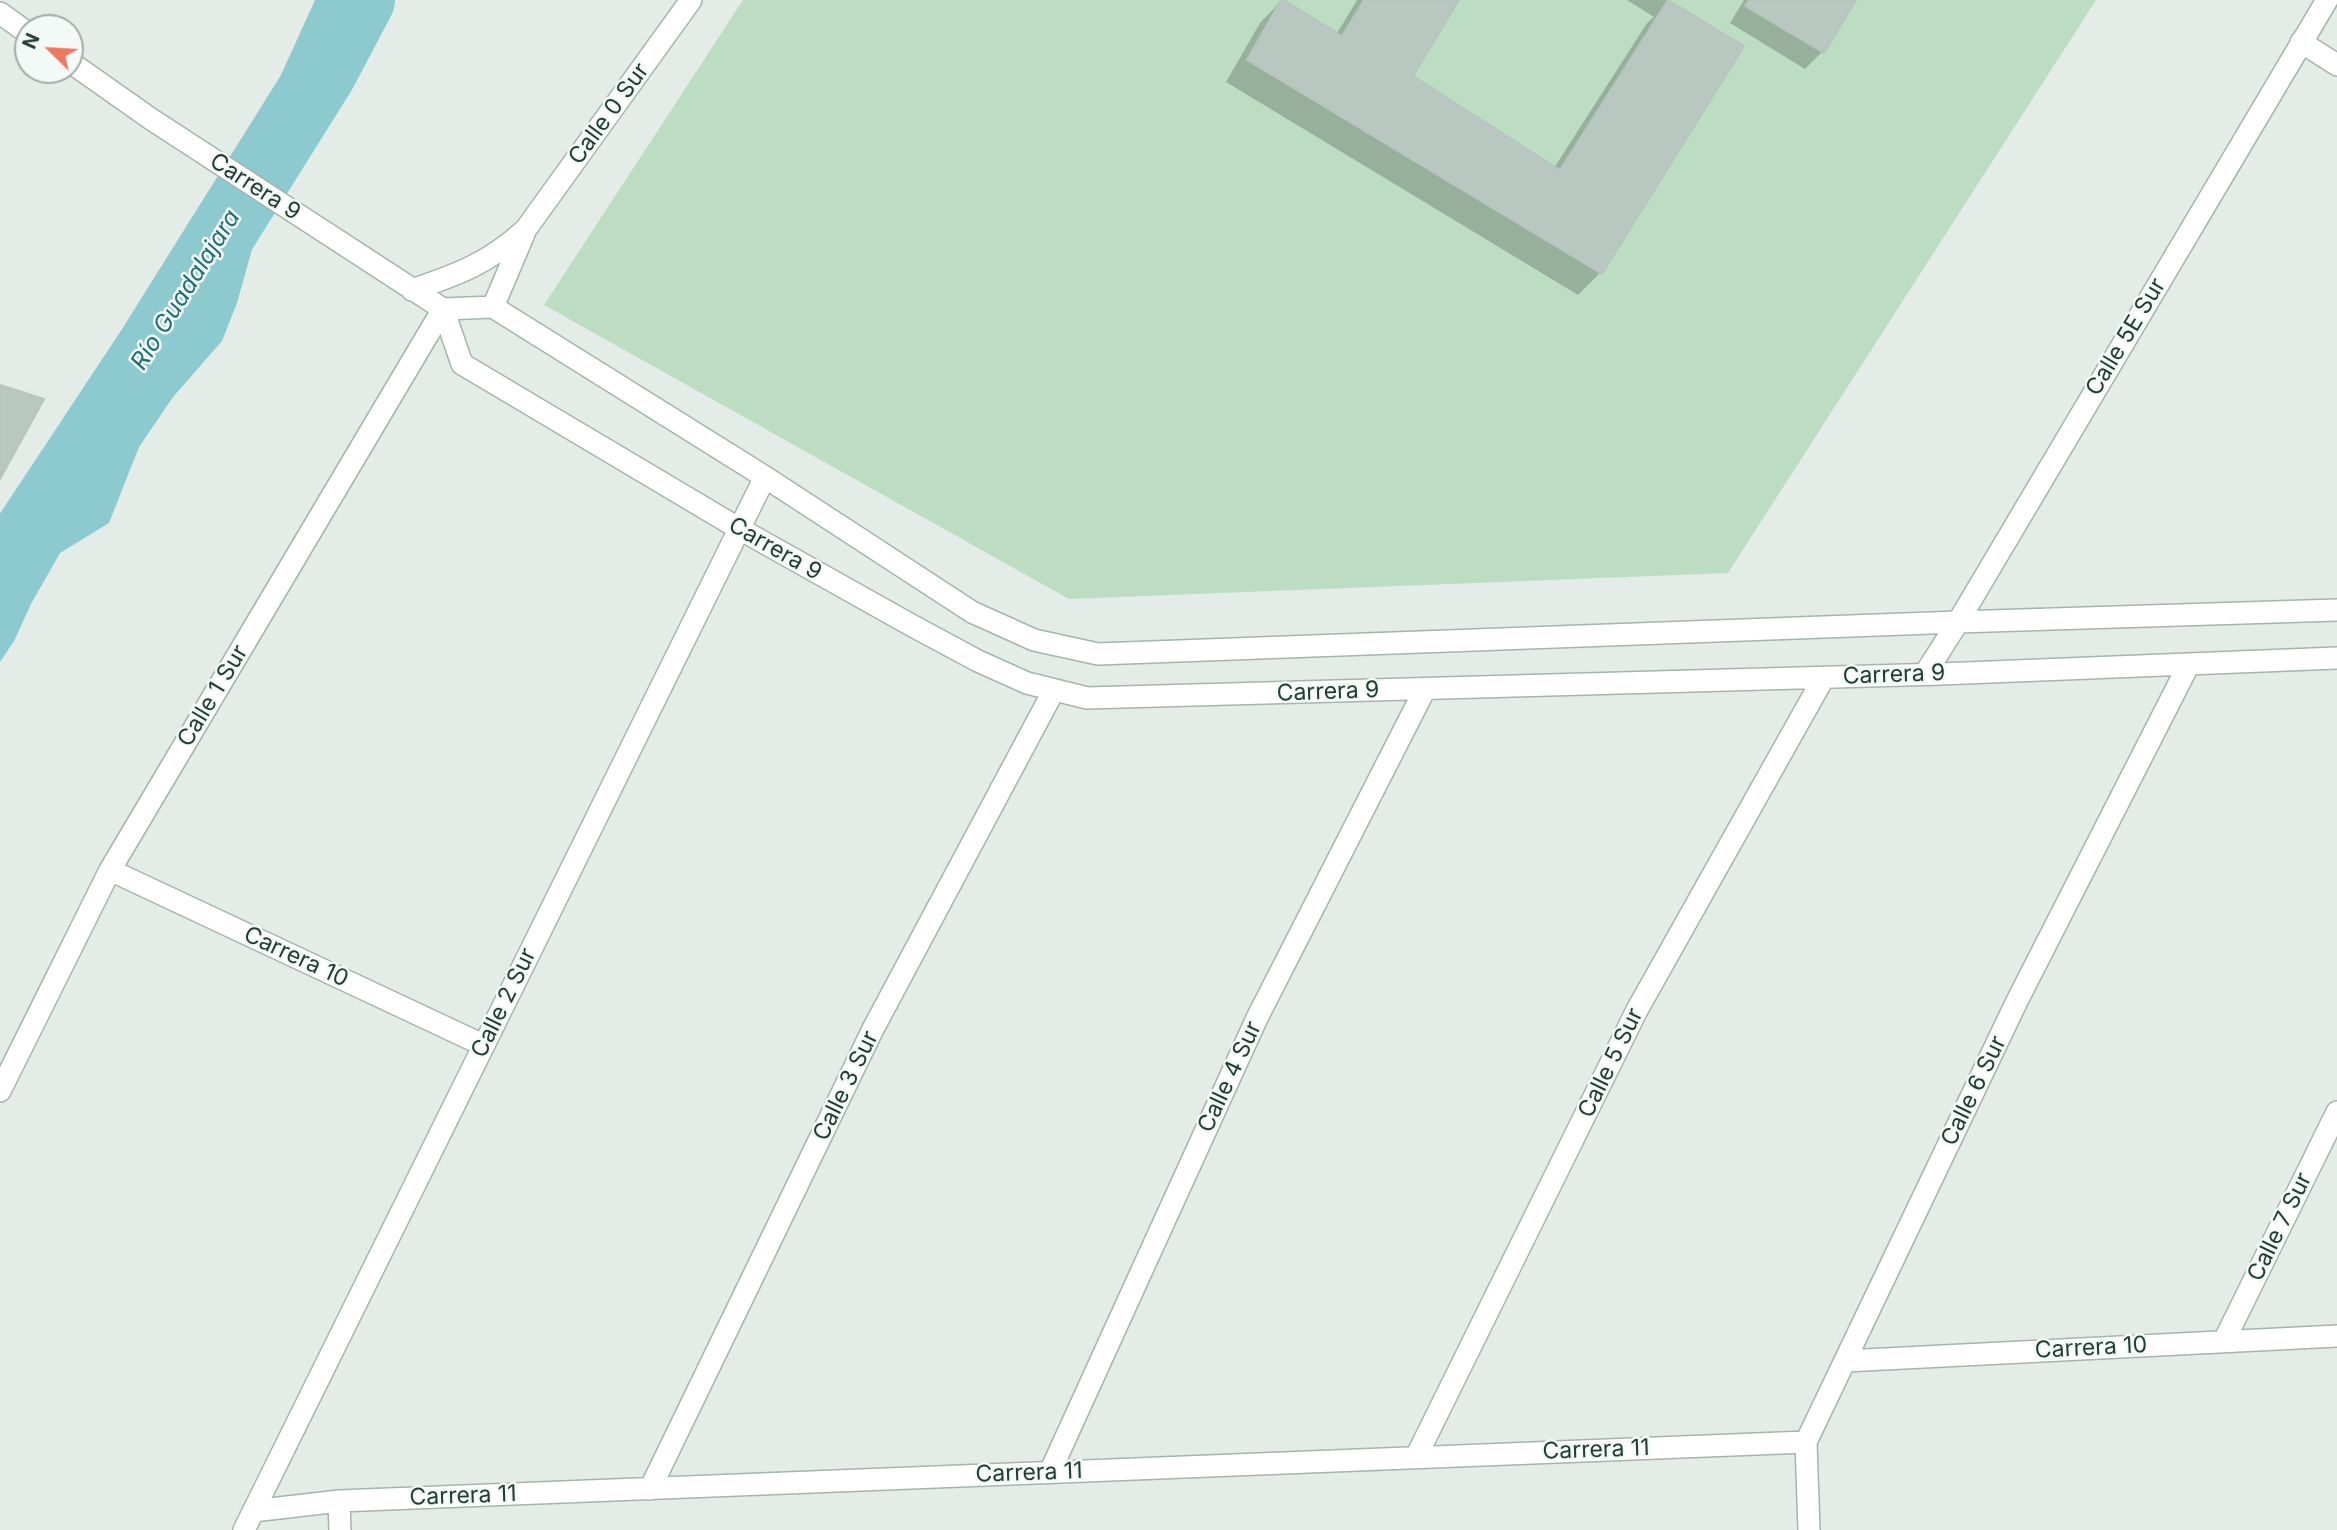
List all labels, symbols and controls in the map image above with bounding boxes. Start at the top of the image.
north arrow [14,14,84,84]
text: N [18,30,45,52]
street label: Calle 0 Sur [563,58,655,170]
street label: Carrera 9 [204,147,306,227]
water label: Río Guadalajara [125,205,247,375]
street label: Calle 5E Sur [2080,273,2172,401]
street label: Carrera 9 [724,511,826,587]
street label: Calle 1 Sur [172,640,254,752]
street label: Carrera 9 [1842,659,1946,691]
street label: Carrera 9 [1276,676,1380,708]
street label: Carrera 10 [239,921,353,993]
street label: Calle 2 Sur [466,944,542,1062]
street label: Calle 5 Sur [1573,1004,1649,1122]
street label: Calle 4 Sur [1192,1017,1268,1137]
street label: Calle 3 Sur [808,1027,884,1145]
street label: Calle 6 Sur [1936,1032,2012,1150]
street label: Calle 7 Sur [2242,1168,2318,1286]
street label: Carrera 10 [2034,1331,2148,1365]
street label: Carrera 11 [1542,1434,1650,1466]
street label: Carrera 11 [975,1457,1083,1489]
street label: Carrera 11 [409,1480,517,1512]

